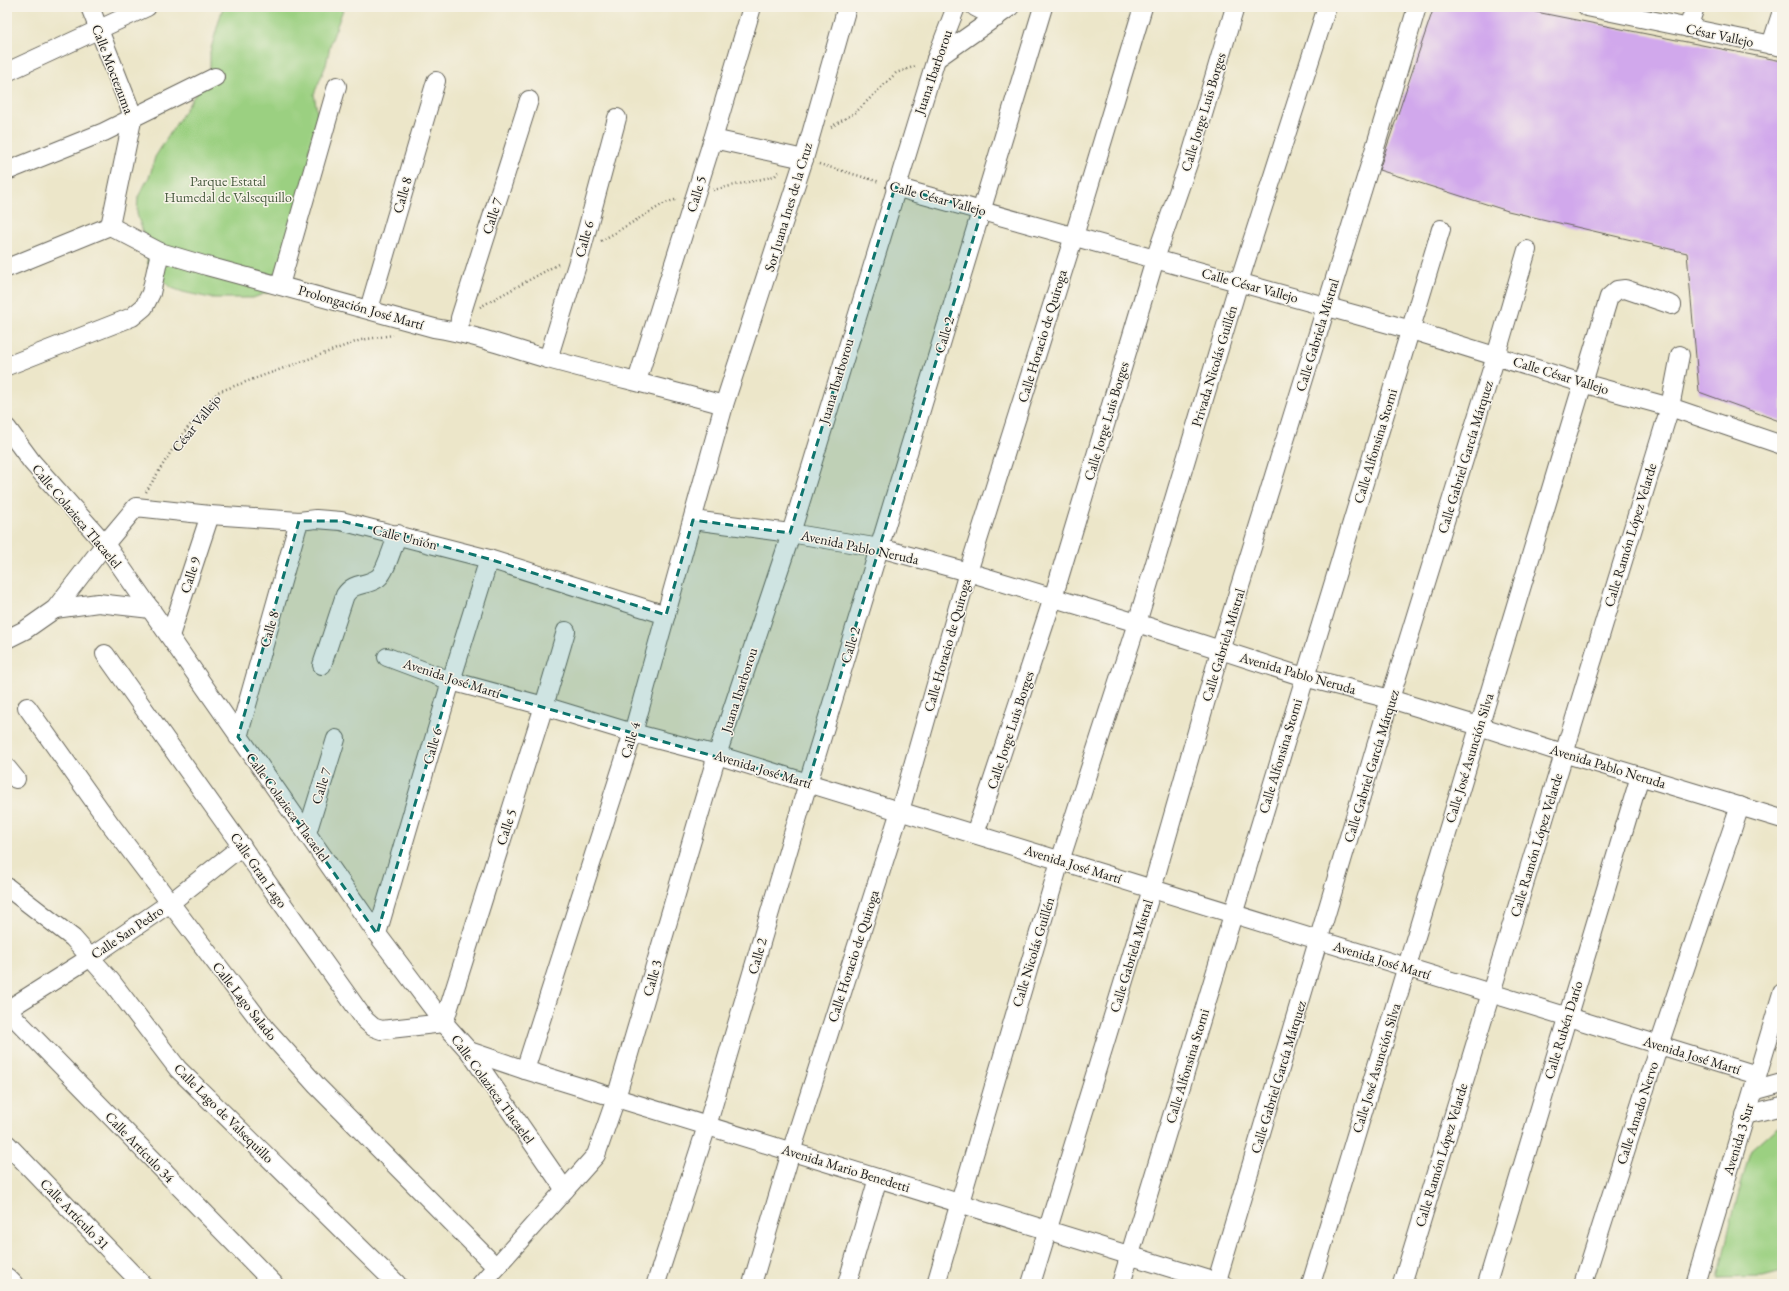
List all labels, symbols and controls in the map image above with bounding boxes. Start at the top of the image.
street label: César Vallejo [1684,19,1756,51]
street label: Calle Moctezuma [88,22,138,117]
street label: Juana Ibarborou [910,27,956,118]
street label: Calle Jorge Luis Borges [1176,50,1230,174]
street label: Sor Juana Ines de la Cruz [760,140,816,274]
park label: Parque Estatal Humedal de Valsequillo [164,172,292,206]
street label: Calle 8 [388,174,416,215]
street label: Calle 5 [682,174,710,214]
street label: Calle César Vallejo [888,176,988,220]
street label: Calle 7 [478,195,506,236]
street label: Calle 6 [570,218,598,259]
street label: Calle César Vallejo [1200,263,1300,307]
street label: Calle Horacio de Quiroga [1013,267,1071,405]
street label: Calle Gabriela Mistral [1291,276,1343,394]
street label: Prolongación José Martí [296,280,426,334]
street label: Privada Nicolás Guillén [1187,302,1241,429]
street label: Calle 2 [930,314,958,355]
street label: Juana Ibarborou [814,335,858,427]
street label: Calle César Vallejo [1511,352,1611,398]
street label: Calle Jorge Luis Borges [1079,359,1133,483]
street label: Calle Gabriel García Márquez [1433,378,1497,536]
street label: Calle Alfonsina Storni [1349,386,1401,506]
street label: César Vallejo [167,391,225,455]
street label: Calle Colazieca Tlacaelel [28,460,126,572]
street label: Calle Ramón López Velarde [1600,460,1661,609]
street label: Calle Unión [371,520,440,554]
street label: Avenida Pablo Neruda [798,525,921,568]
street label: Calle 9 [176,554,204,595]
street label: Calle Horacio de Quiroga [919,576,975,714]
street label: Calle Gabriela Mistral [1197,586,1249,704]
street label: Calle 8 [255,608,283,649]
street label: Calle 2 [836,624,864,665]
street label: Juana Ibarborou [716,645,761,736]
street label: Avenida Pablo Neruda [1237,648,1359,698]
street label: Avenida José Martí [400,654,503,702]
street label: Calle Jorge Luis Borges [982,668,1038,791]
street label: Calle Gabriel García Márquez [1339,687,1403,845]
street label: Calle José Asunción Silva [1441,690,1497,825]
street label: Calle Alfonsina Storni [1254,696,1306,816]
street label: Calle 4 [616,719,644,760]
street label: Calle 6 [418,725,446,766]
street label: Avenida Pablo Neruda [1547,740,1669,792]
street label: Avenida José Martí [711,745,815,793]
street label: Calle Colazieca Tlacaelel [242,749,334,866]
street label: Calle 7 [307,765,335,806]
street label: Calle Ramón López Velarde [1506,770,1567,919]
street label: Calle 5 [492,807,520,847]
street label: Calle Gran Lago [226,829,292,911]
street label: Avenida José Martí [1021,840,1125,888]
street label: Calle Horacio de Quiroga [823,887,883,1024]
street label: Calle Nicolás Guillén [1008,894,1058,1009]
street label: Calle Gabriela Mistral [1105,897,1157,1015]
street label: Calle San Pedro [87,901,167,963]
street label: Calle 2 [743,935,771,976]
street label: Avenida José Martí [1330,936,1434,984]
street label: Calle 3 [638,957,666,998]
street label: Calle Lago Salado [209,958,281,1044]
street label: Calle Rubén Darío [1539,979,1587,1081]
street label: Calle Gabriel García Márquez [1246,998,1310,1156]
street label: Calle José Asunción Silva [1348,1000,1404,1135]
street label: Calle Alfonsina Storni [1161,1006,1213,1126]
street label: Calle Colazieca Tlacaelel [447,1031,539,1148]
street label: Avenida José Martí [1640,1031,1744,1079]
street label: Calle Lago de Valsequillo [170,1059,278,1167]
street label: Calle Amado Nervo [1612,1059,1662,1167]
street label: Calle Ramón López Velarde [1411,1080,1472,1229]
street label: Avenida 3 Sur [1718,1101,1758,1178]
street label: Calle Artículo 34 [101,1108,179,1187]
street label: Avenida Mario Benedetti [779,1140,913,1196]
street label: Calle Artículo 31 [36,1175,114,1253]

